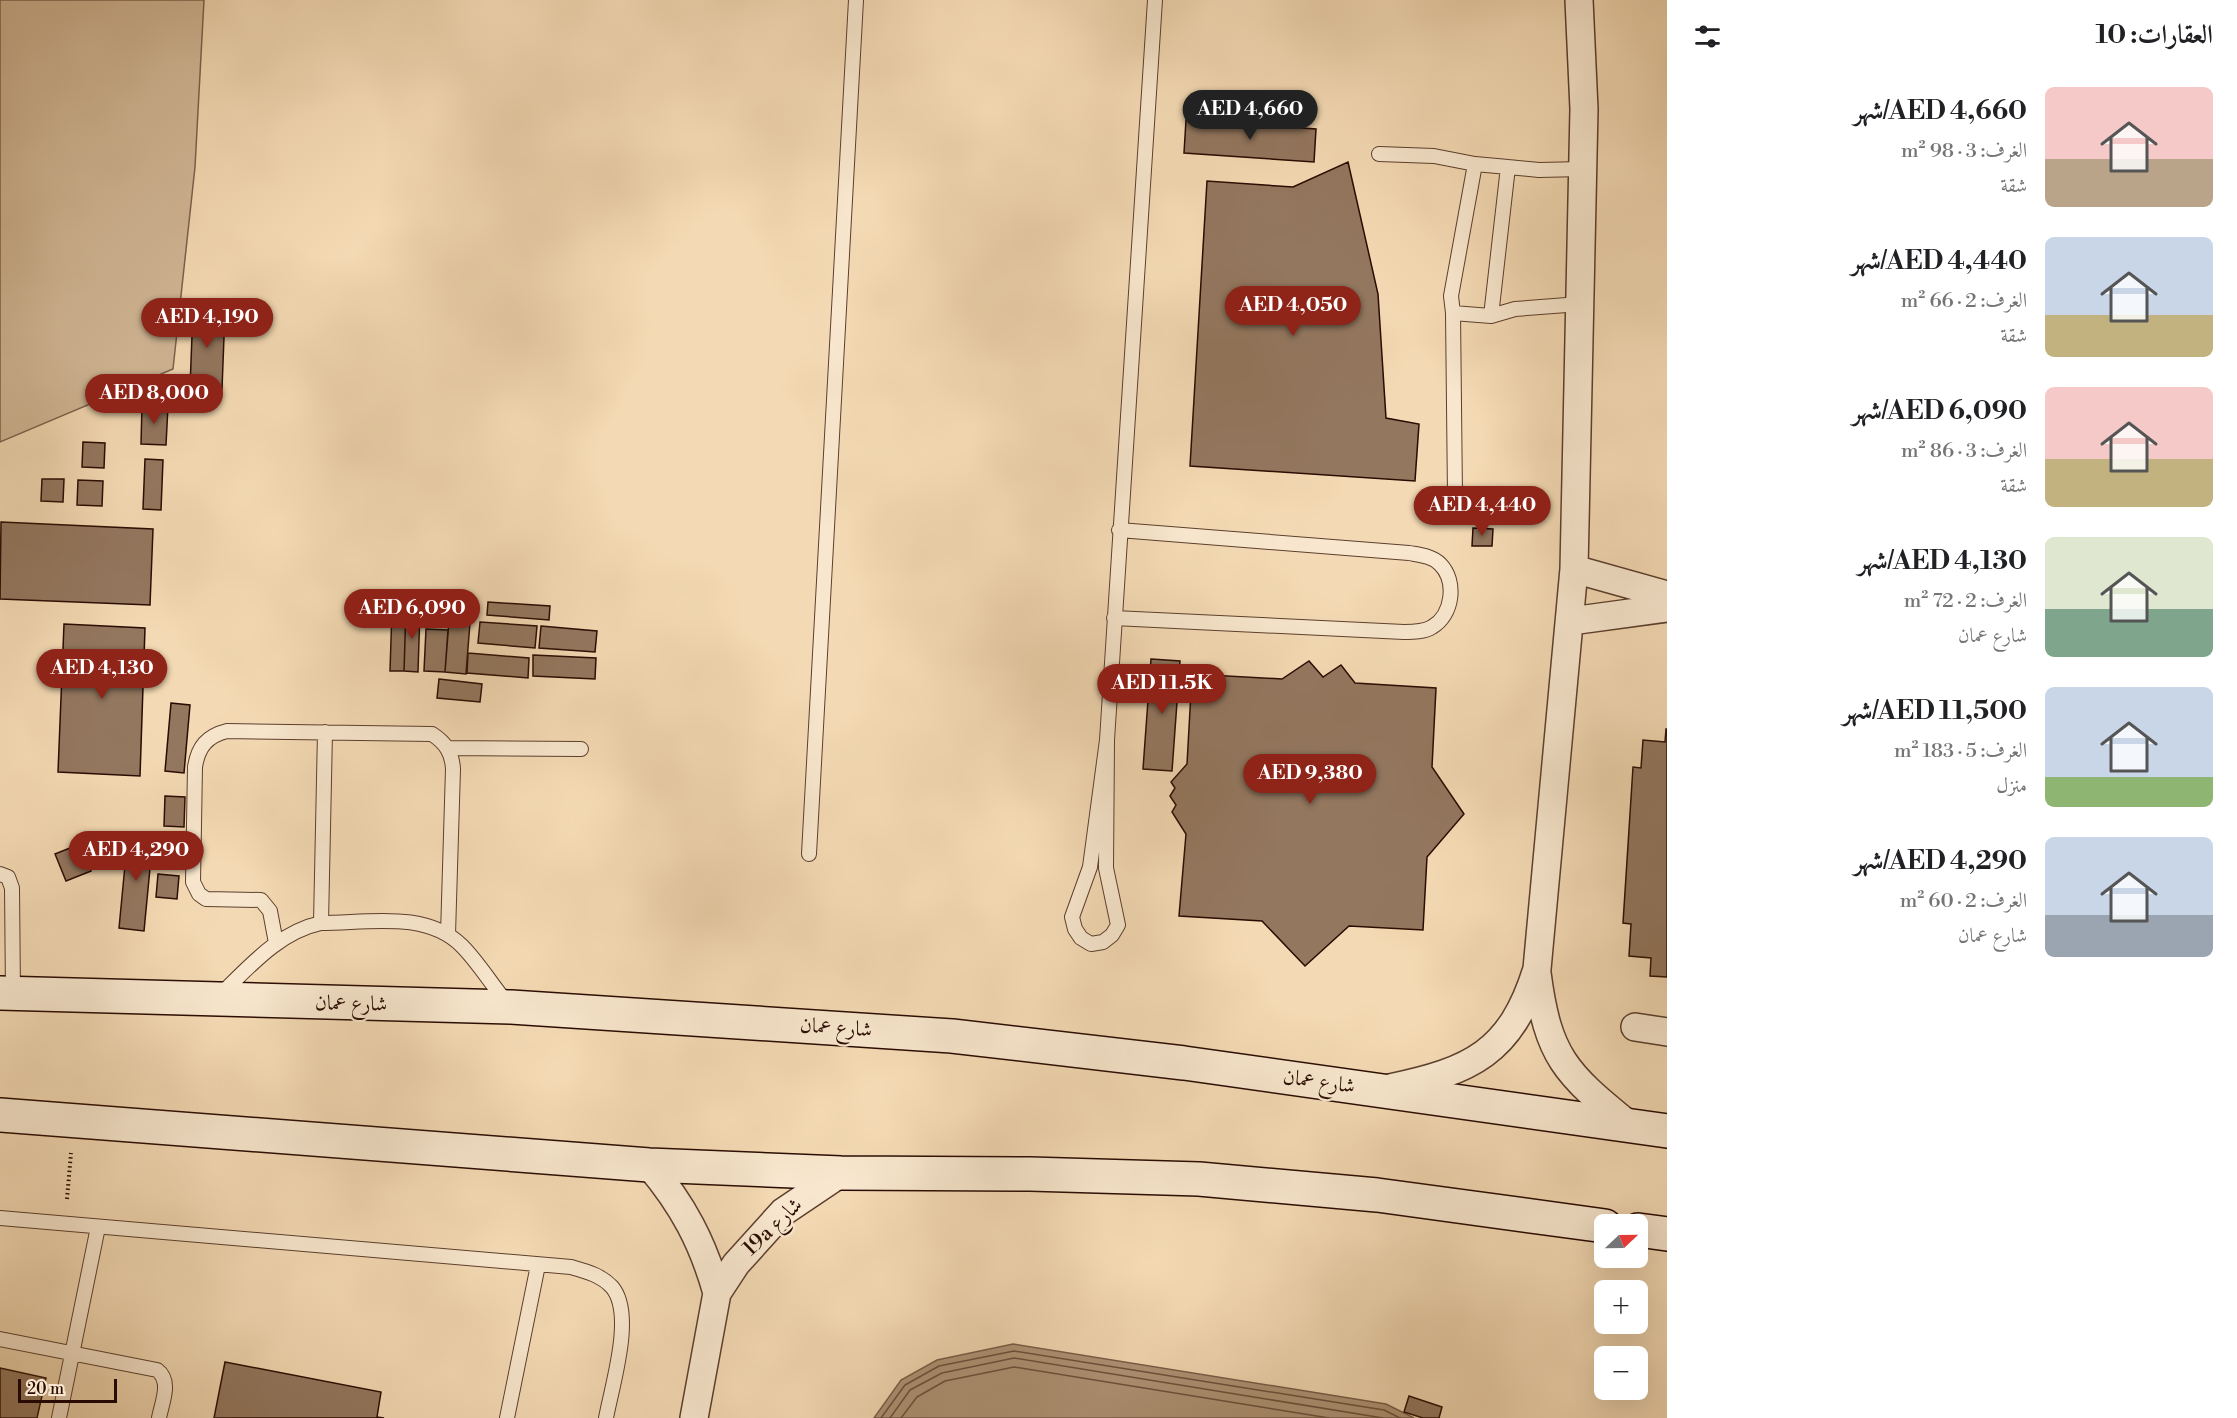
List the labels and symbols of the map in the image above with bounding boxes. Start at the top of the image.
pin: AED 4,660 [1181,90,1319,141]
pin: AED 4,050 [1224,286,1362,337]
pin: AED 4,190 [138,298,276,349]
pin: AED 8,000 [85,374,223,425]
pin: AED 4,440 [1413,486,1551,537]
pin: AED 6,090 [343,589,481,640]
pin: AED 4,130 [33,649,171,700]
pin: AED 11.5K [1093,664,1231,715]
pin: AED 9,380 [1241,754,1379,805]
pin: AED 4,290 [67,831,205,882]
street label: شارع عمان [314,990,387,1022]
street label: شارع عمان [799,1013,873,1047]
street label: شارع عمان [1281,1064,1357,1104]
street label: 19a شارع [738,1192,811,1264]
north arrow [1594,1214,1648,1268]
scale bar [18,1376,117,1404]

